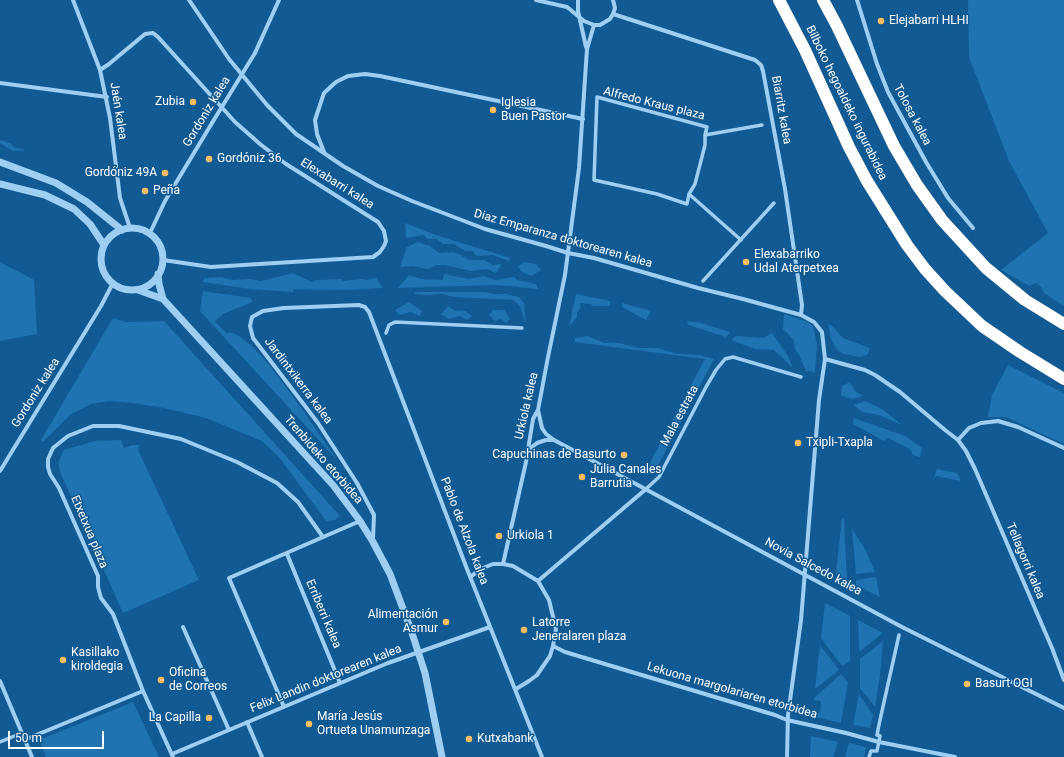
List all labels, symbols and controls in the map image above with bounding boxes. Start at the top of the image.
place label: Elejabarri HLHI [889,14,969,28]
marker: Elejabarri HLHI [876,16,886,26]
street label: Bilboko hegoaldeko ingurabidea [802,23,890,183]
street label: Gordoniz kalea [180,74,234,150]
street label: Biarritz kalea [768,75,794,145]
street label: Jaén kalea [106,81,130,141]
street label: Tolosa kalea [890,82,934,148]
street label: Alfredo Kraus plaza [602,84,706,124]
place label: Zubia [155,95,185,109]
place label: Iglesia Buen Pastor [501,96,566,124]
marker: Zubia [188,97,198,107]
marker: Iglesia Buen Pastor [488,105,498,115]
place label: Gordóniz 36 [217,152,282,166]
marker: Gordóniz 36 [204,154,214,164]
street label: Elexabarri kalea [297,156,377,212]
place label: Gordóniz 49A [85,166,157,180]
marker: Gordóniz 49A [160,168,170,178]
place label: Peña [153,184,180,198]
marker: Peña [140,186,150,196]
street label: Diaz Emparanza doktorearen kalea [472,207,654,271]
place label: Elexabarriko Udal Aterpetxea [754,248,839,276]
marker: Elexabarriko Udal Aterpetxea [741,257,751,267]
street label: Jardintxikerra kalea [261,335,335,427]
street label: Gordoniz kalea [9,355,63,431]
street label: Urkiola kalea [512,371,542,441]
street label: Mala estrata [658,383,702,449]
street label: Trenbideko etorbidea [281,413,365,507]
place label: Txipli-Txapla [806,436,873,450]
marker: Txipli-Txapla [793,438,803,448]
place label: Capuchinas de Basurto [492,448,616,462]
marker: Capuchinas de Basurto [619,450,629,460]
place label: Julia Canales Barrutia [590,463,662,491]
marker: Julia Canales Barrutia [577,472,587,482]
street label: Pablo de Alzola kalea [437,475,491,587]
street label: Etxetxua plaza [67,493,111,571]
street label: Tellagorri kalea [1002,521,1048,601]
place label: Urkiola 1 [507,529,554,543]
marker: Urkiola 1 [494,531,504,541]
street label: Novia Salcedo kalea [762,535,864,599]
street label: Erriberri kalea [302,577,344,651]
place label: Alimentación Asmur [368,608,438,636]
place label: Latorre Jeneralaren plaza [532,616,626,644]
marker: Alimentación Asmur [441,617,451,627]
marker: Latorre Jeneralaren plaza [519,625,529,635]
street label: Felix Landin doktorearen kalea [248,642,404,716]
place label: Kasillako kiroldegia [71,646,123,674]
marker: Kasillako kiroldegia [58,655,68,665]
street label: Lekuona margolariaren etorbidea [645,660,819,722]
place label: Oficina de Correos [169,666,227,694]
marker: Oficina de Correos [156,675,166,685]
place label: Basurt OGI [975,677,1033,691]
marker: Basurt OGI [962,679,972,689]
place label: María Jesús Ortueta Unamunzaga [317,710,430,738]
place label: La Capilla [149,711,201,725]
marker: La Capilla [204,713,214,723]
marker: María Jesús Ortueta Unamunzaga [304,719,314,729]
scale bar [10,723,106,749]
text: 50 m [15,731,42,745]
place label: Kutxabank [477,732,533,746]
marker: Kutxabank [464,734,474,744]

